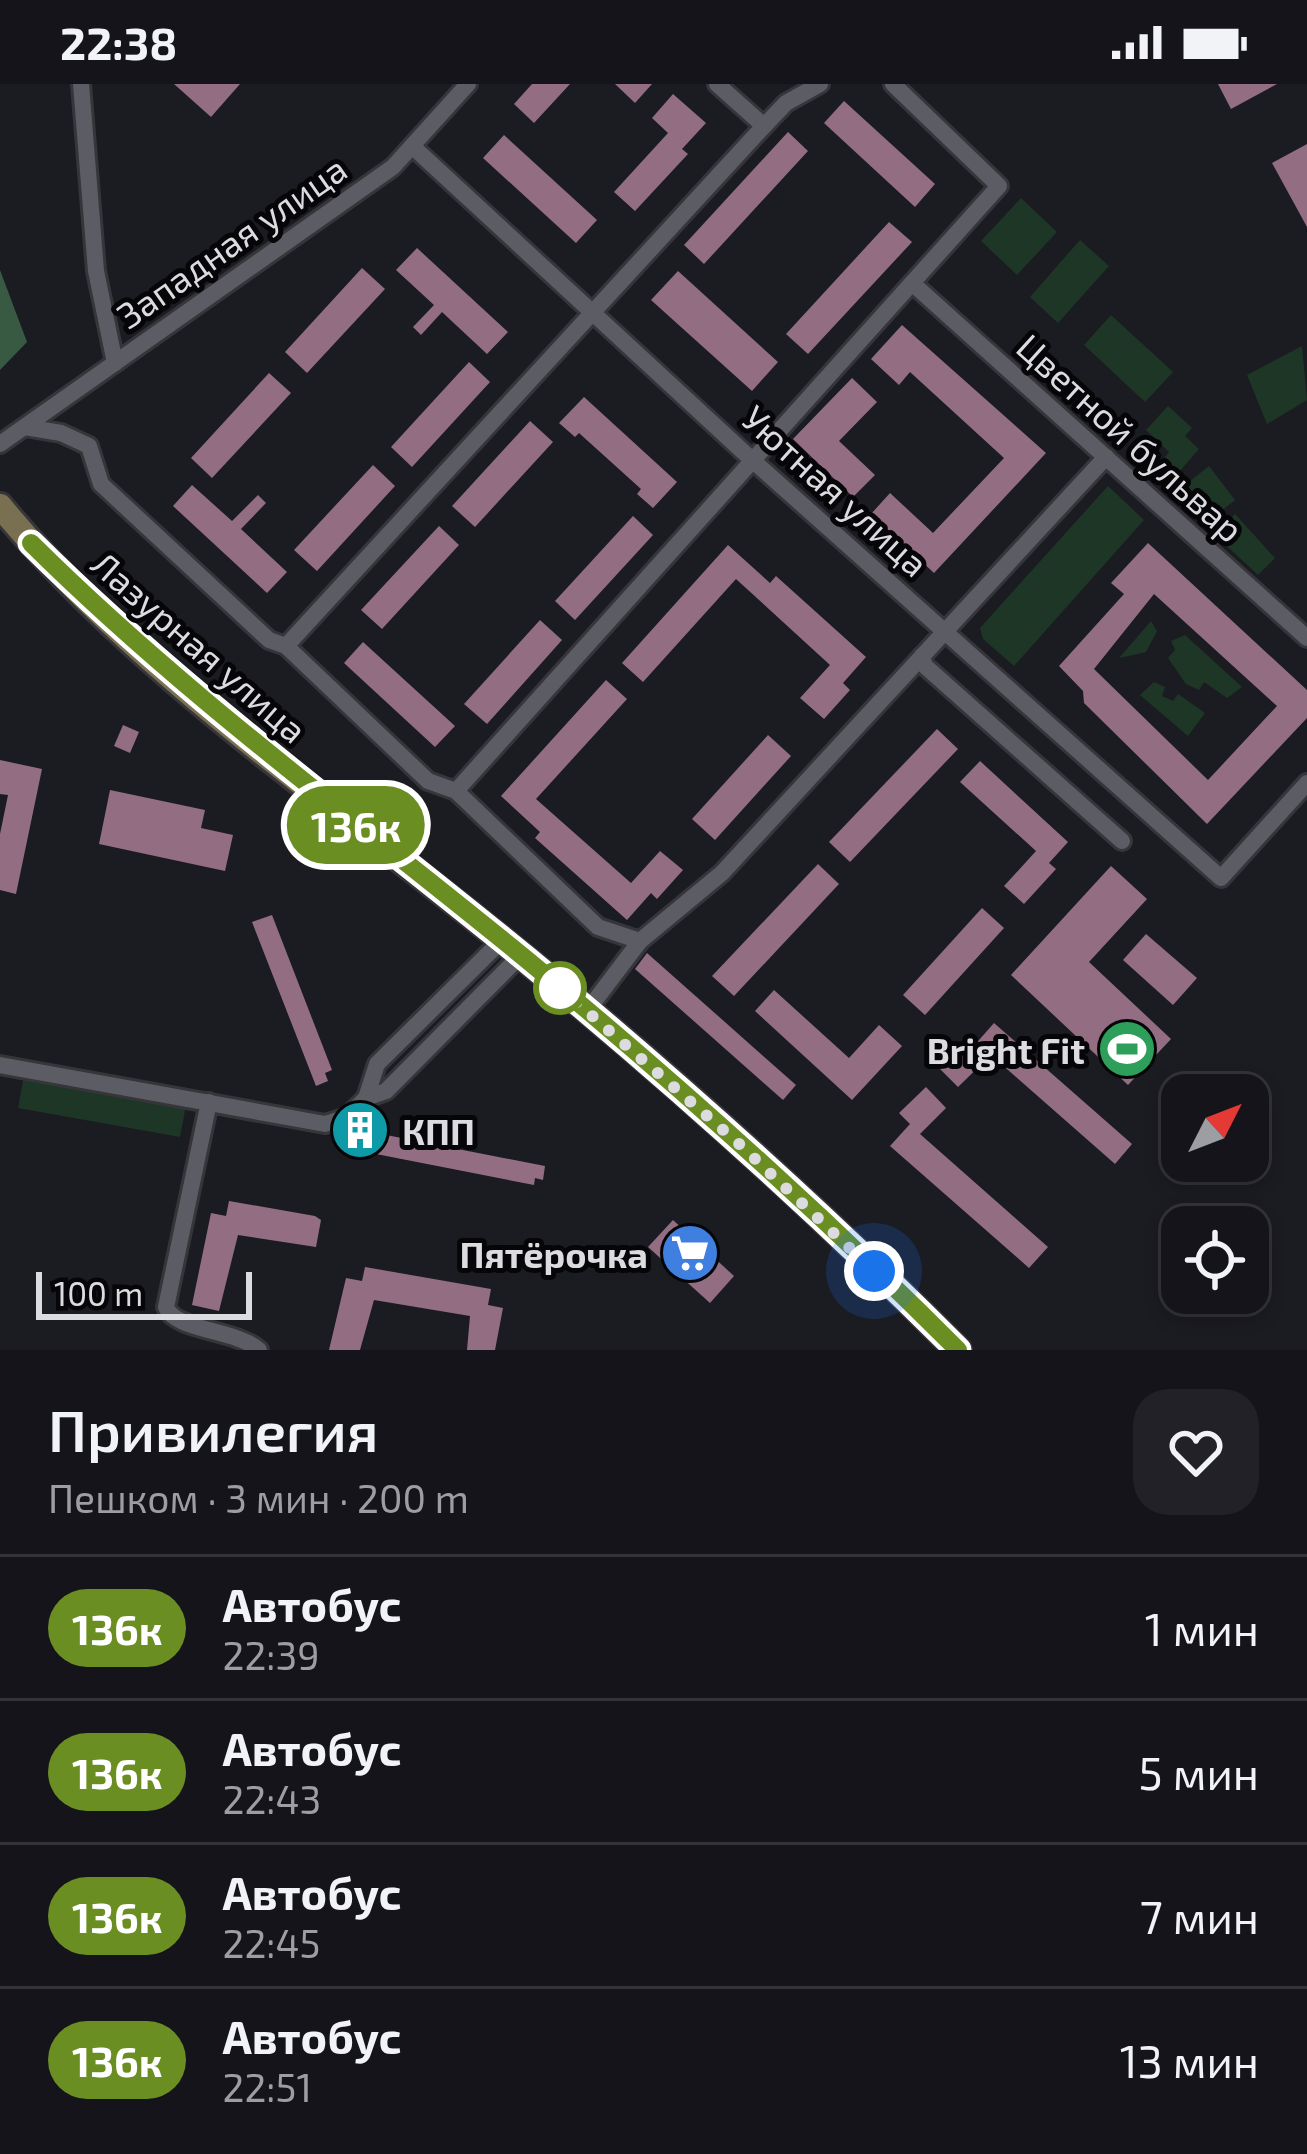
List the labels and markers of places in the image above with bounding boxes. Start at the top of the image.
unlabelled marker [535,963,585,1013]
sports icon: Bright Fit [1096,1018,1158,1080]
place label: Bright Fit [927,1028,1085,1071]
building icon: КПП [329,1099,391,1161]
place label: КПП [402,1109,475,1152]
supermarket icon: Пятёрочка [659,1222,721,1284]
place label: Пятёрочка [460,1232,648,1275]

